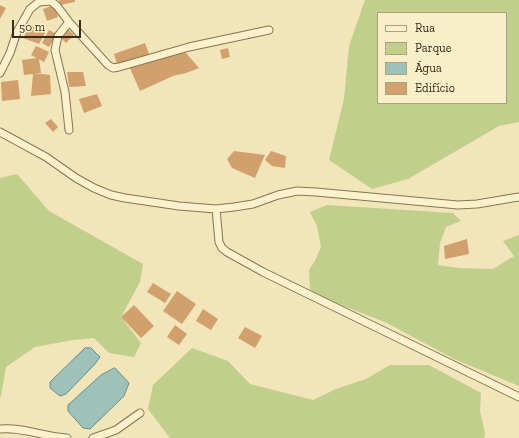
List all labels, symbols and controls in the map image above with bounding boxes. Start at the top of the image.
scale bar [14,12,83,38]
legend [377,12,507,104]
text: 50 m [19,20,45,34]
text: Rua [415,21,435,35]
text: Parque [415,41,451,55]
text: Água [415,61,442,75]
text: Edifício [415,81,455,95]

